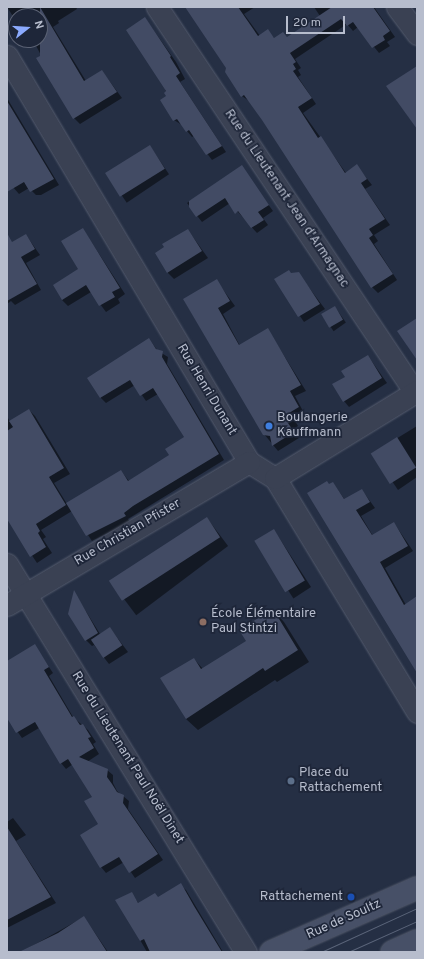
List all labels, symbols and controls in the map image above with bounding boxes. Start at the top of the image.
north arrow [8,8,48,48]
scale bar [288,8,347,34]
text: 20 m [293,15,321,31]
text: N [31,19,46,31]
street label: Rue du Lieutenant Jean d'Armagnac [220,107,352,291]
street label: Rue Henri Dunant [173,342,239,438]
place label: Boulangerie Kauffmann [277,411,348,442]
marker: Boulangerie Kauffmann [264,421,274,431]
street label: Rue Christian Pfister [72,496,184,570]
place label: École Élémentaire Paul Stintzi [211,607,316,638]
marker: École Élémentaire Paul Stintzi [198,617,208,627]
street label: Rue du Lieutenant Paul Noël Dinet [67,669,187,847]
place label: Place du Rattachement [299,766,382,797]
marker: Place du Rattachement [286,776,296,786]
place label: Rattachement [260,889,343,905]
marker: Rattachement [346,892,356,902]
street label: Rue de Soultz [304,897,384,943]

